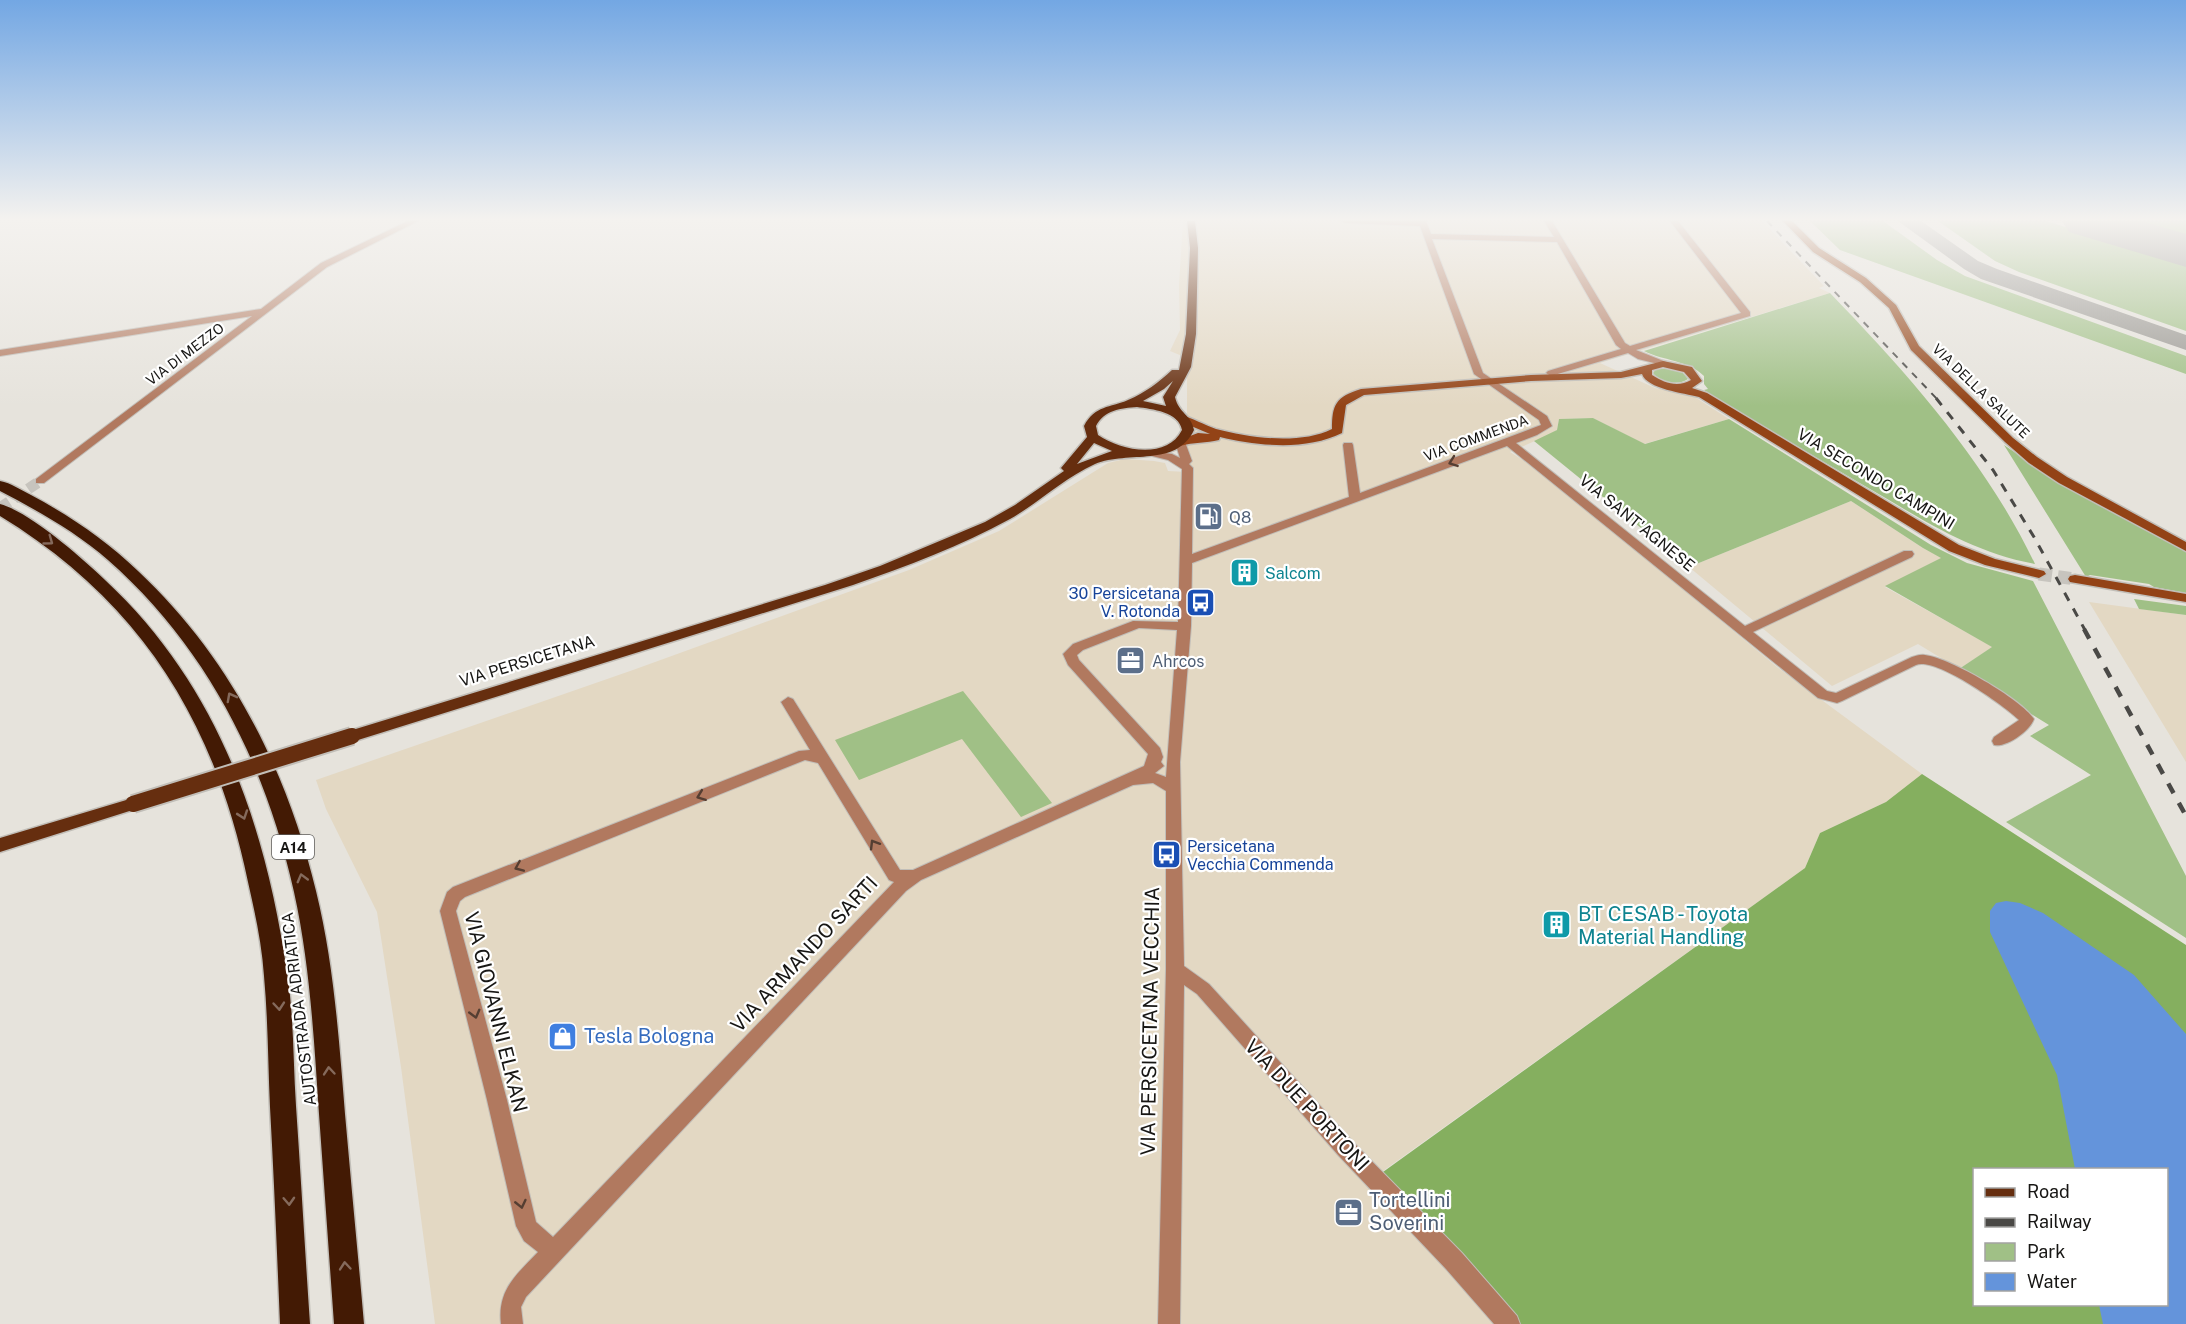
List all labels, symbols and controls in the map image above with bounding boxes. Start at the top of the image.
street label: VIA DI MEZZO [143,320,227,388]
street label: VIA DELLA SALUTE [1929,341,2033,441]
street label: VIA COMMENDA [1422,412,1530,464]
street label: VIA SECONDO CAMPINI [1794,424,1958,534]
one-way arrow [1448,455,1459,468]
street label: VIA SANT'AGNESE [1575,471,1699,575]
fuel station icon: Q8 [1192,501,1224,533]
place label: Q8 [1229,508,1251,527]
one-way arrow [43,534,54,545]
building icon: Salcom [1228,557,1260,589]
place label: Salcom [1265,564,1321,583]
place label: 30 Persicetana V. Rotonda [1069,584,1180,621]
bus stop icon: 30 Persicetana V. Rotonda [1185,586,1217,618]
street label: VIA PERSICETANA [457,631,597,691]
office icon: Ahrcos [1115,645,1147,677]
place label: Ahrcos [1152,652,1204,671]
one-way arrow [227,693,238,704]
one-way arrow [696,788,706,801]
one-way arrow [235,809,248,820]
road number: A14 [272,835,314,859]
place label: Persicetana Vecchia Commenda [1187,837,1334,874]
bus stop icon: Persicetana Vecchia Commenda [1150,839,1182,871]
one-way arrow [870,840,881,850]
one-way arrow [514,860,525,872]
street label: VIA ARMANDO SARTI [726,871,882,1037]
one-way arrow [296,874,309,884]
street label: VIA PERSICETANA VECCHIA [1136,886,1164,1156]
place label: BT CESAB - Toyota Material Handling [1578,902,1748,949]
street label: VIA GIOVANNI ELKAN [459,909,533,1115]
building icon: BT CESAB - Toyota Material Handling [1541,909,1573,941]
street label: AUTOSTRADA ADRIATICA [278,911,320,1107]
one-way arrow [272,1001,285,1011]
one-way arrow [468,1009,481,1019]
shop icon: Tesla Bologna [547,1020,579,1052]
place label: Tesla Bologna [584,1024,714,1048]
street label: VIA DUE PORTONI [1240,1034,1374,1176]
one-way arrow [322,1067,335,1076]
legend [1973,1168,2168,1306]
text: Road [2027,1181,2070,1202]
place label: Tortellini Soverini [1369,1188,1450,1235]
one-way arrow [282,1196,295,1205]
office icon: Tortellini Soverini [1332,1196,1364,1228]
one-way arrow [514,1199,527,1209]
text: Railway [2027,1211,2092,1232]
text: Park [2027,1241,2065,1262]
one-way arrow [338,1261,351,1270]
text: Water [2027,1271,2077,1292]

